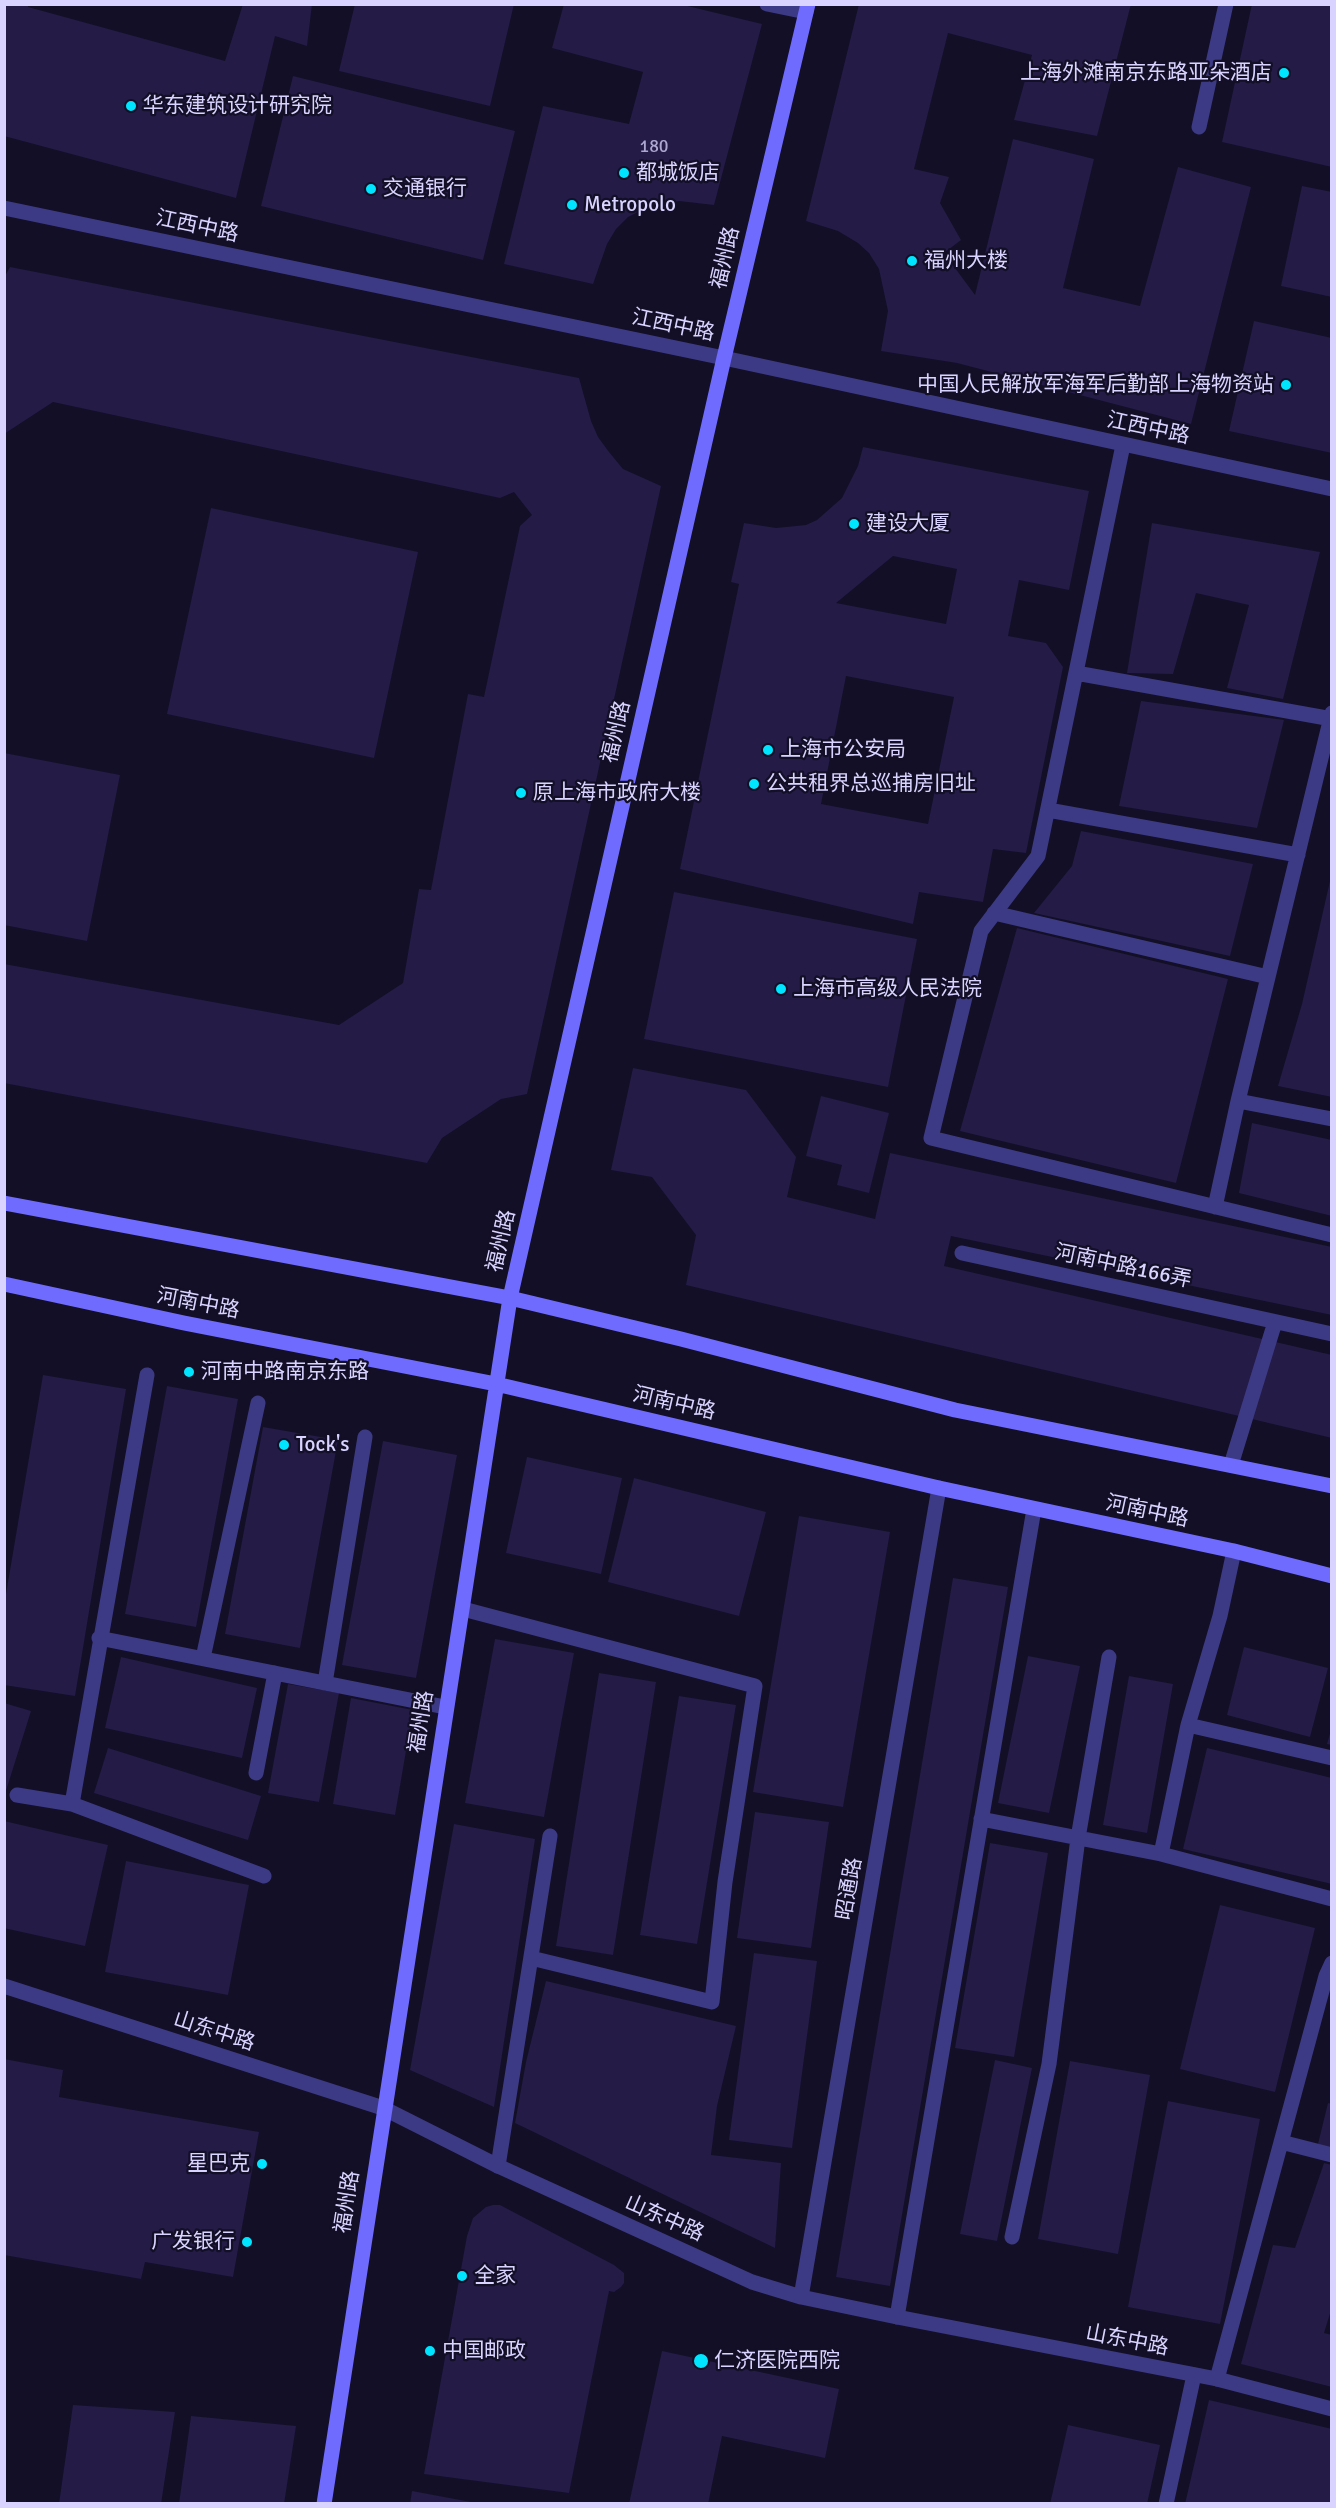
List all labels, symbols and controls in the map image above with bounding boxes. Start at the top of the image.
place label: 上海外滩南京东路亚朵酒店 [1020,60,1272,86]
marker: 上海外滩南京东路亚朵酒店 [1277,66,1291,80]
place label: 华东建筑设计研究院 [143,93,332,119]
marker: 华东建筑设计研究院 [124,99,138,113]
house number: 180 [639,136,669,158]
place label: 都城饭店 [636,160,720,186]
marker: 都城饭店 [617,166,631,180]
place label: 交通银行 [383,176,467,202]
marker: 交通银行 [364,182,378,196]
place label: Metropolo [584,192,676,218]
marker: Metropolo [565,198,579,212]
street label: 江西中路 [153,206,241,248]
street label: 福州路 [707,224,745,292]
place label: 福州大楼 [924,248,1008,274]
marker: 福州大楼 [905,254,919,268]
street label: 江西中路 [629,305,717,347]
place label: 中国人民解放军海军后勤部上海物资站 [917,372,1274,398]
marker: 中国人民解放军海军后勤部上海物资站 [1279,378,1293,392]
street label: 江西中路 [1104,408,1192,450]
place label: 建设大厦 [866,511,950,537]
marker: 建设大厦 [847,517,861,531]
street label: 福州路 [598,698,636,766]
place label: 上海市公安局 [780,737,906,763]
marker: 上海市公安局 [761,743,775,757]
place label: 公共租界总巡捕房旧址 [766,771,976,797]
marker: 公共租界总巡捕房旧址 [747,777,761,791]
place label: 原上海市政府大楼 [533,780,701,806]
marker: 原上海市政府大楼 [514,786,528,800]
place label: 上海市高级人民法院 [793,976,982,1002]
marker: 上海市高级人民法院 [774,982,788,996]
street label: 福州路 [483,1207,521,1275]
street label: 河南中路166弄 [1052,1240,1194,1294]
street label: 河南中路 [154,1284,242,1324]
place label: 河南中路南京东路 [201,1359,369,1385]
marker: 河南中路南京东路 [182,1365,196,1379]
street label: 河南中路 [630,1382,718,1426]
place label: Tock's [296,1432,349,1458]
marker: Tock's [277,1438,291,1452]
street label: 河南中路 [1103,1491,1191,1533]
street label: 福州路 [405,1689,439,1755]
street label: 昭通路 [832,1856,868,1922]
street label: 山东中路 [170,2007,258,2057]
place label: 星巴克 [187,2151,250,2177]
marker: 星巴克 [255,2157,269,2171]
street label: 福州路 [331,2169,365,2235]
street label: 山东中路 [621,2190,707,2248]
place label: 广发银行 [151,2229,235,2255]
marker: 广发银行 [240,2235,254,2249]
place label: 全家 [474,2263,516,2289]
marker: 全家 [455,2269,469,2283]
street label: 山东中路 [1083,2321,1171,2361]
place label: 中国邮政 [442,2338,526,2364]
marker: 中国邮政 [423,2344,437,2358]
place label: 仁济医院西院 [714,2348,840,2374]
marker: 仁济医院西院 [692,2352,710,2370]

